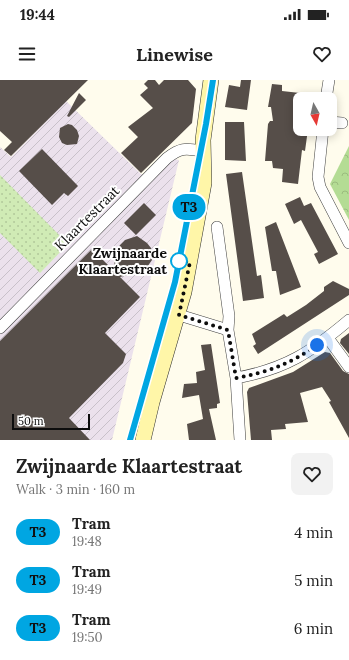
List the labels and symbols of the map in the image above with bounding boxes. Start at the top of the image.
north arrow [293,92,337,136]
street label: Klaartestraat [51,181,124,254]
line badge: T3 [171,194,207,220]
place label: Zwijnaarde Klaartestraat [78,244,167,278]
marker: Zwijnaarde Klaartestraat [170,252,188,270]
your location [307,335,327,355]
scale bar [12,412,90,431]

